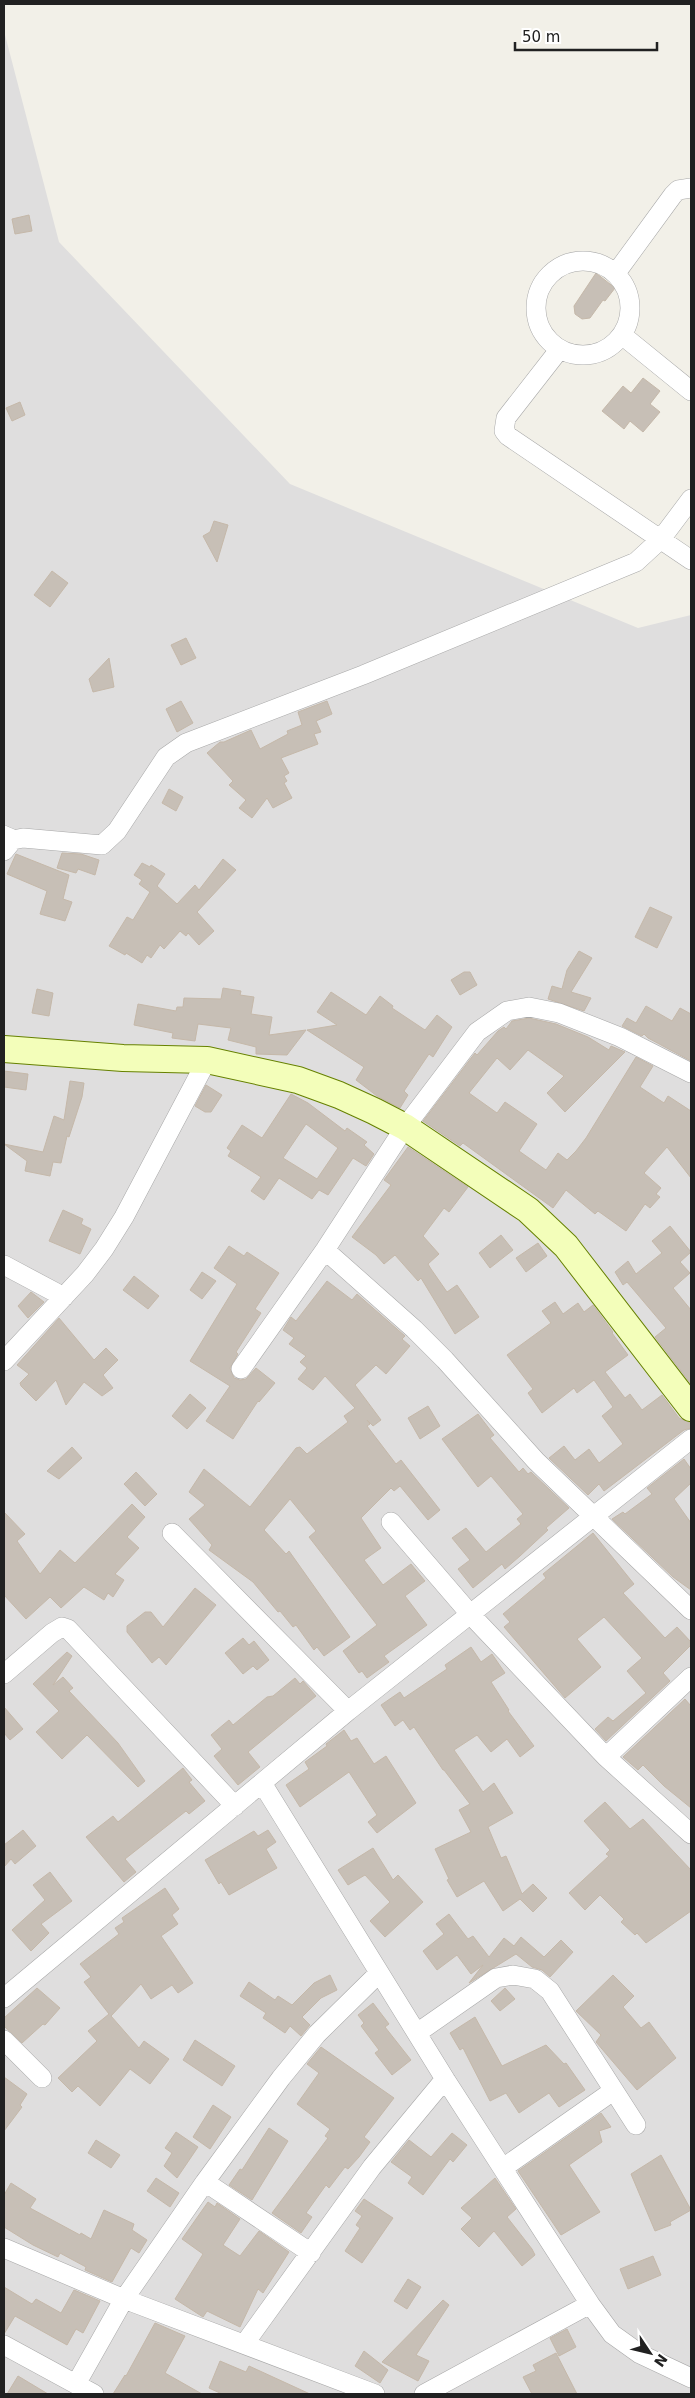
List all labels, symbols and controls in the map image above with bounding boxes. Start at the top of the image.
scale bar [515,20,658,52]
text: 50 m [522,28,560,46]
north arrow [625,2328,675,2378]
text: N [651,2351,671,2370]

